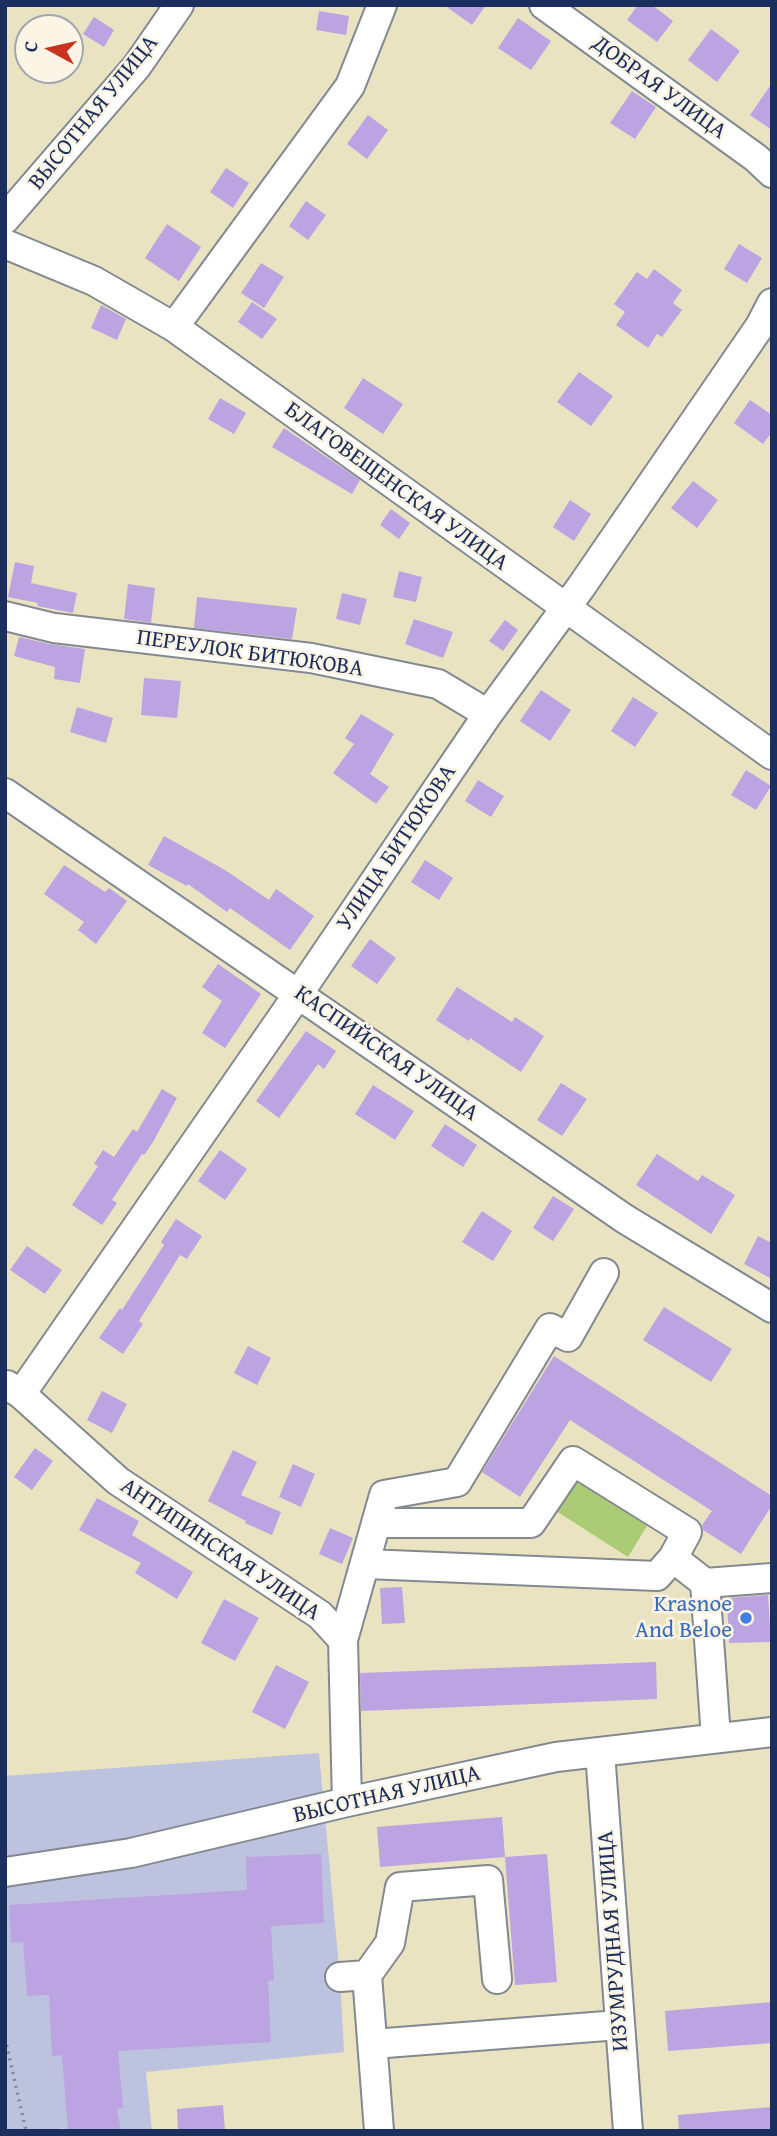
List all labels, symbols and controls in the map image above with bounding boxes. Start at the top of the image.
north arrow [14,14,84,84]
street label: ВЫСОТНАЯ УЛИЦА [23,30,165,196]
street label: ДОБРАЯ УЛИЦА [586,30,732,146]
street label: БЛАГОВЕЩЕНСКАЯ УЛИЦА [279,397,513,577]
street label: ПЕРЕУЛОК БИТЮКОВА [135,624,365,684]
street label: УЛИЦА БИТЮКОВА [331,760,463,936]
street label: КАСПИЙСКАЯ УЛИЦА [289,980,483,1128]
street label: АНТИПИНСКАЯ УЛИЦА [115,1473,325,1627]
place label: Krasnoe And Beloe [635,1591,732,1645]
marker: Krasnoe And Beloe [738,1610,754,1626]
street label: ВЫСОТНАЯ УЛИЦА [291,1760,483,1830]
street label: ИЗУМРУДНАЯ УЛИЦА [593,1830,635,2052]

